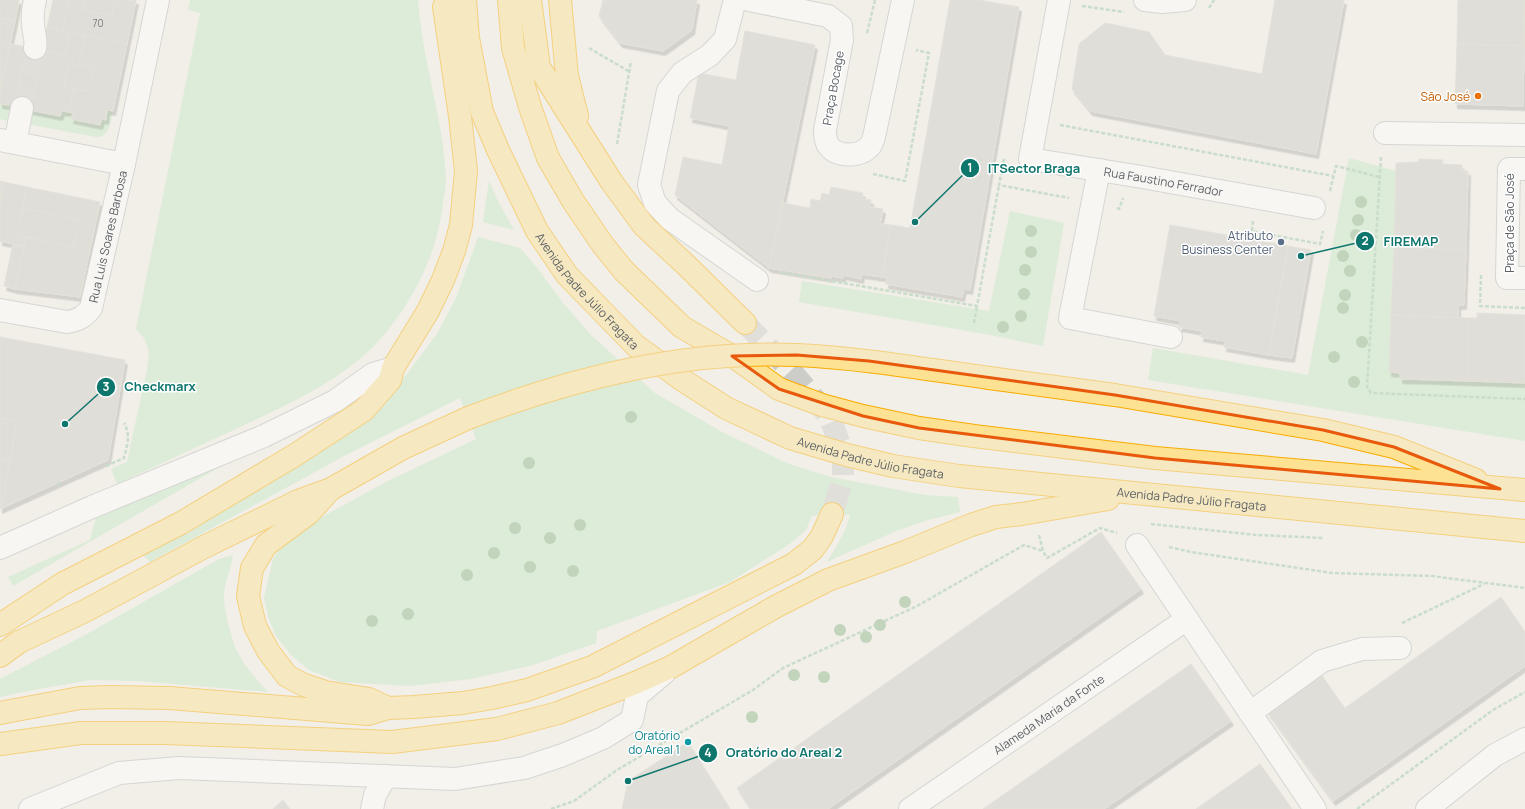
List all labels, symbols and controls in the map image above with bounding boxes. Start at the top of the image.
house number: 70 [92,16,104,30]
street label: Praça Bocage [818,49,848,127]
place label: São José [1421,88,1470,105]
marker: São José [1473,91,1483,101]
callout: ITSector Braga [960,156,1089,181]
text: 1 [967,159,973,176]
text: ITSector Braga [988,159,1080,177]
street label: Rua Faustino Ferrador [1103,163,1225,200]
street label: Rua Luis Soares Barbosa [84,169,131,304]
street label: Praça de São José [1501,173,1518,273]
place label: Atributo Business Center [1182,227,1274,258]
callout: FIREMAP [1355,228,1446,253]
street label: Avenida Padre Júlio Fragata [532,229,643,353]
text: 2 [1361,232,1369,249]
text: FIREMAP [1384,232,1438,250]
marker: Atributo Business Center [1276,237,1286,247]
callout: Checkmarx [96,374,204,399]
text: Checkmarx [124,377,197,395]
text: 3 [103,378,110,395]
street label: Avenida Padre Júlio Fragata [795,432,945,482]
street label: Avenida Padre Júlio Fragata [1116,483,1267,514]
street label: Alameda Maria da Fonte [990,670,1108,758]
place label: Oratório do Areal 1 [628,727,680,758]
marker: Oratório do Areal 1 [683,737,693,747]
callout: Oratório do Areal 2 [698,740,851,765]
text: Oratório do Areal 2 [726,743,843,761]
text: 4 [704,744,712,761]

